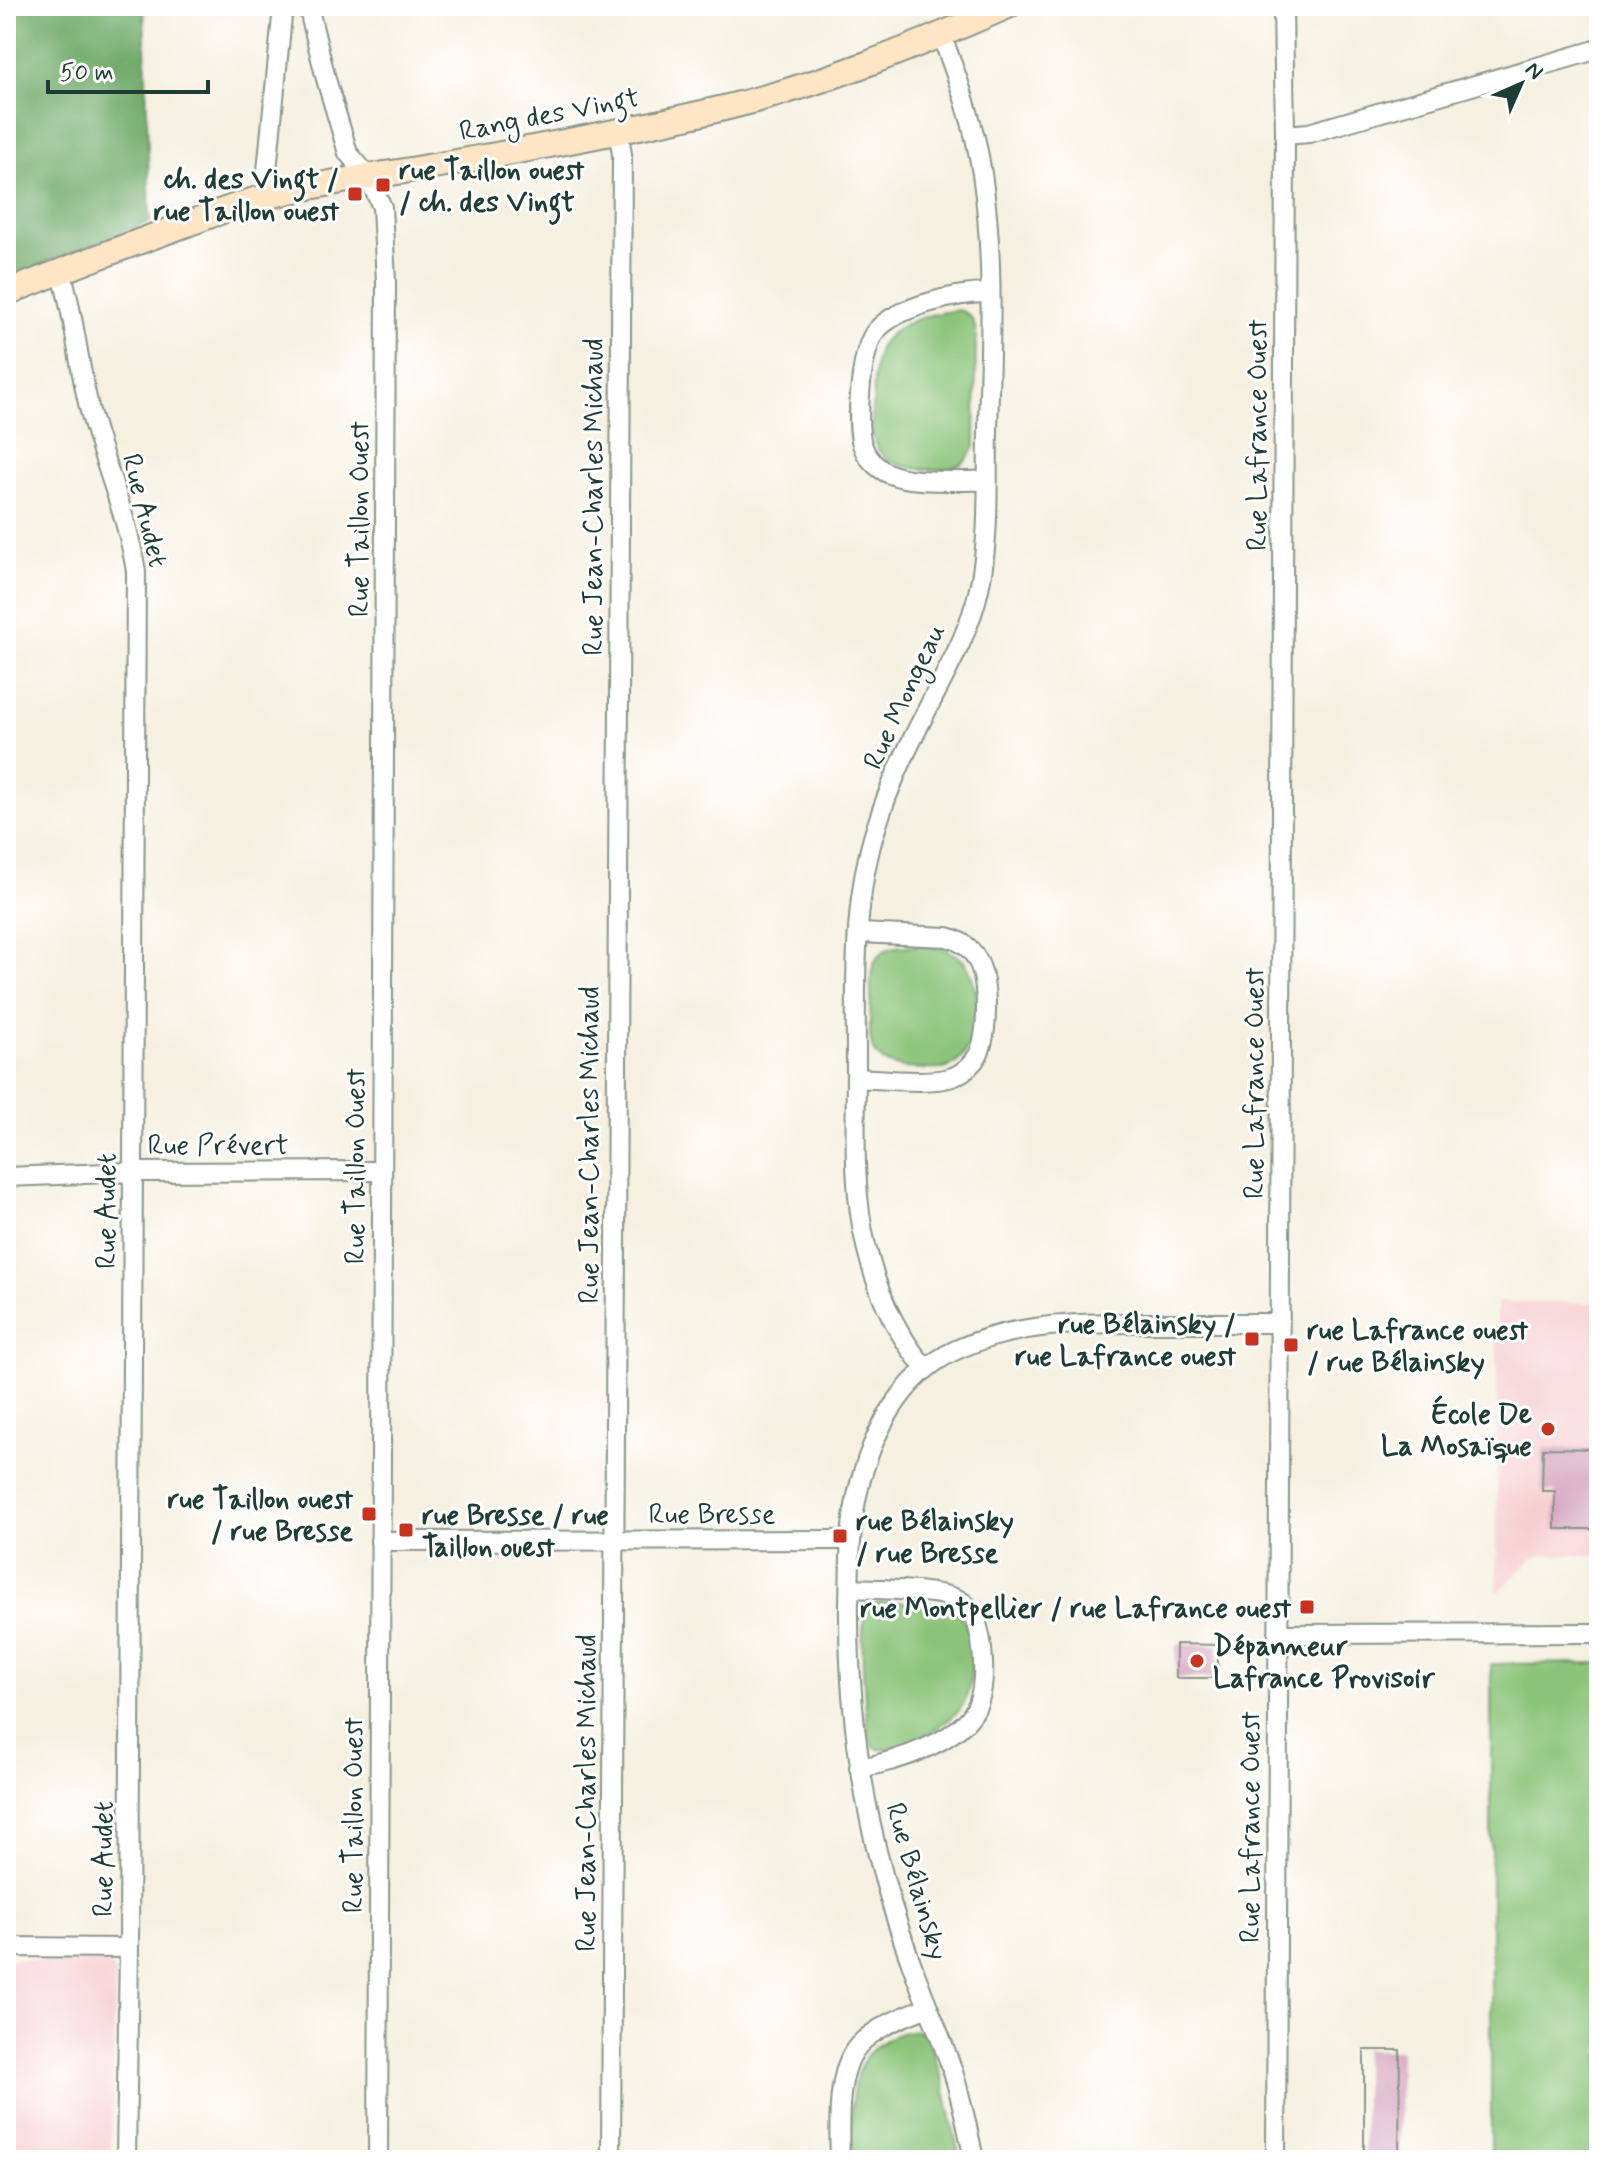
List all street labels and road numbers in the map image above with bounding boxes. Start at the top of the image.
street label: Rang des Vingt [456,80,643,154]
street label: Rue Lafrance Ouest [1240,318,1277,551]
street label: Rue Jean-Charles Michaud [576,338,613,656]
street label: Rue Taillon Ouest [342,420,379,617]
street label: Rue Audet [112,450,176,571]
street label: Rue Mongeau [855,618,957,777]
street label: Rue Lafrance Ouest [1237,966,1274,1199]
street label: Rue Jean-Charles Michaud [572,986,609,1304]
street label: Rue Taillon Ouest [338,1067,375,1264]
street label: Rue Prévert [148,1128,288,1165]
street label: Rue Audet [89,1153,126,1269]
street label: Rue Bresse [648,1497,776,1534]
street label: Rue Jean-Charles Michaud [569,1634,606,1952]
street label: Rue Lafrance Ouest [1233,1710,1270,1943]
street label: Rue Taillon Ouest [336,1716,373,1913]
street label: Rue Bélainsky [875,1799,956,1965]
street label: Rue Audet [86,1801,123,1917]

